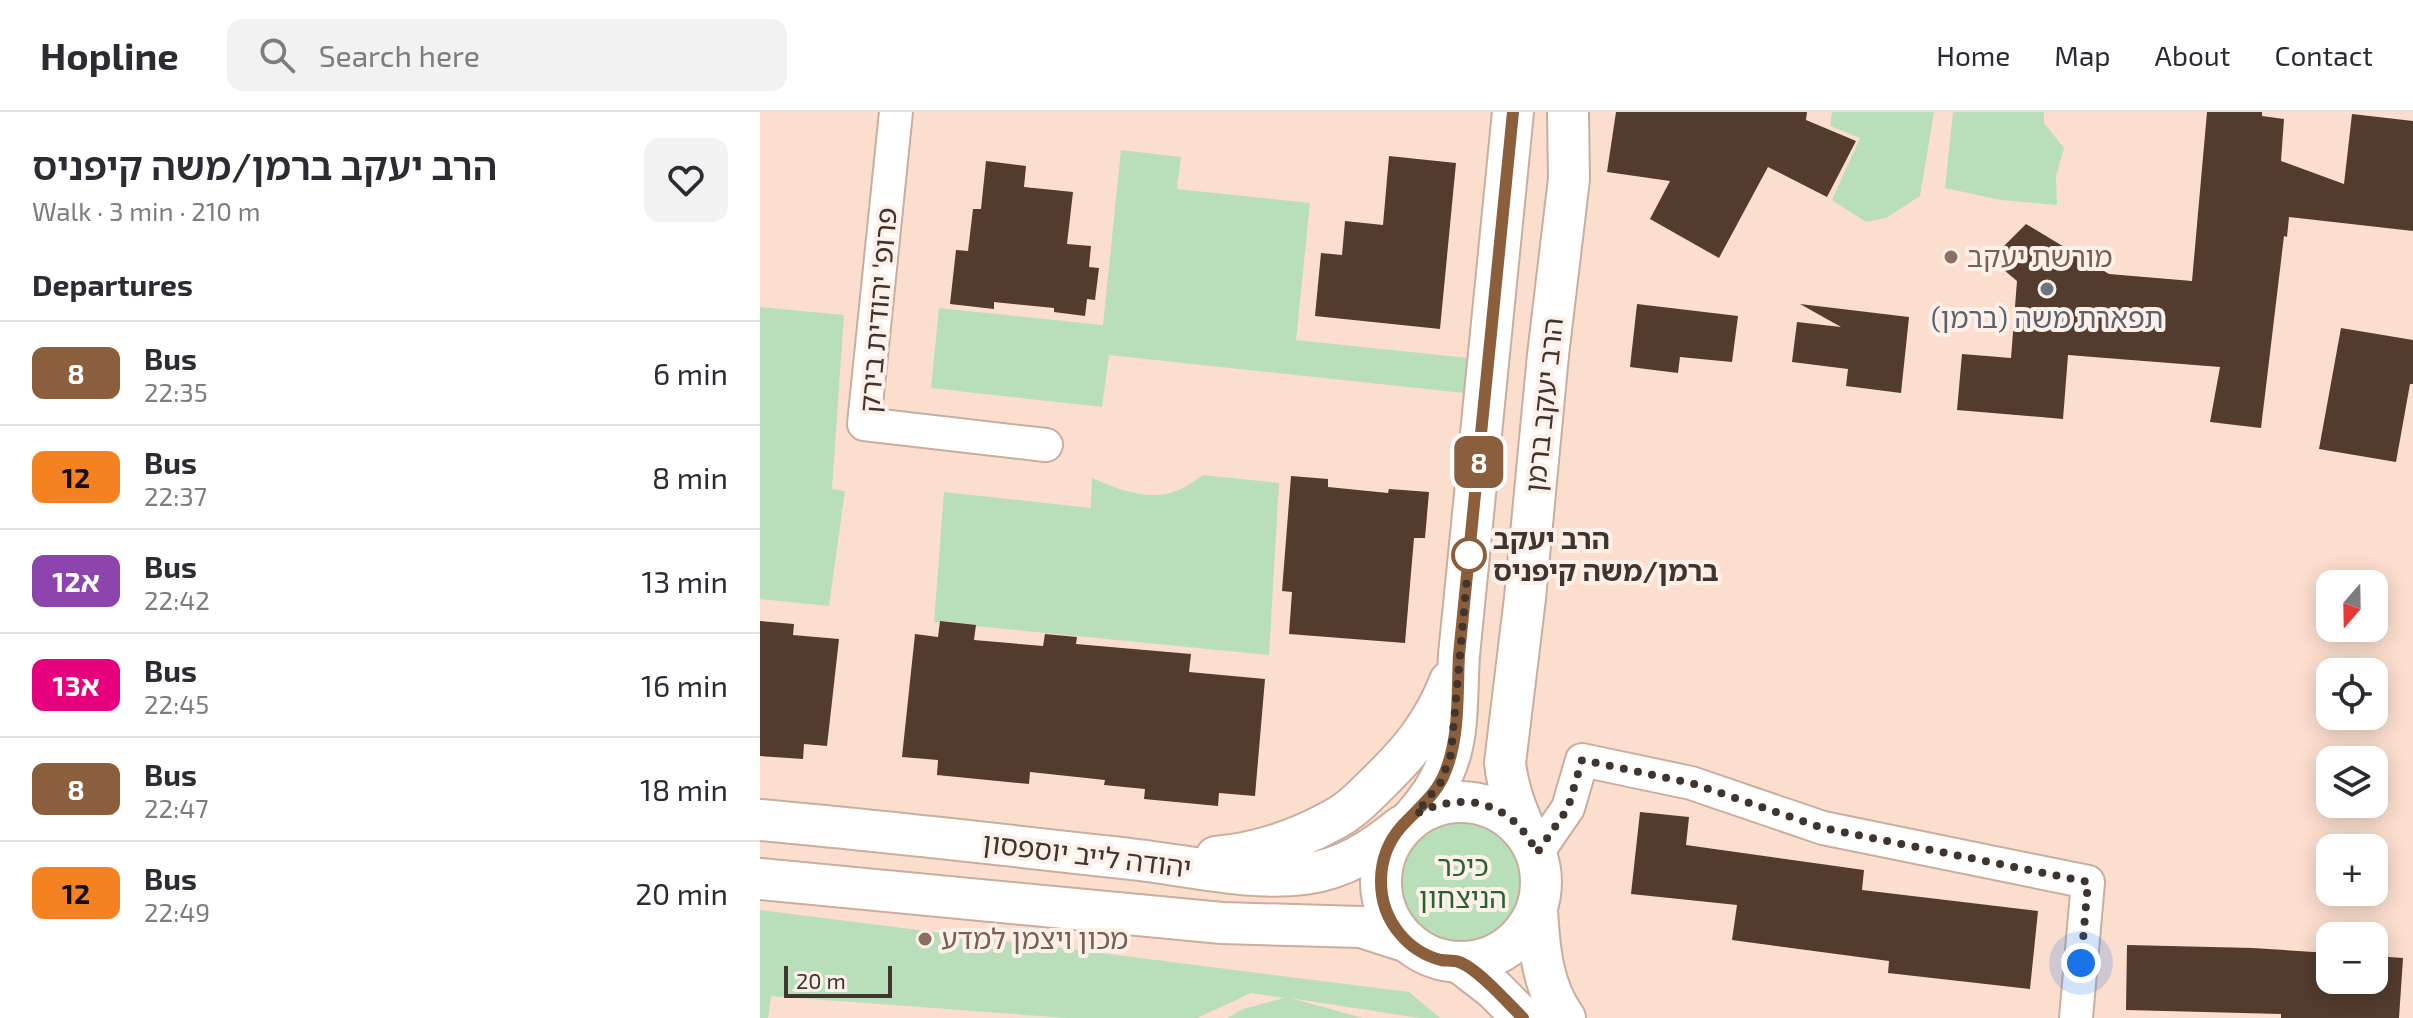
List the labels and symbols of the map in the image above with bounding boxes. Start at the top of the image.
street label: פרופ' יהודית בירק [851,206,903,414]
place label: מורשת יעקב [1967,239,2113,273]
marker: מורשת יעקב [1942,248,1960,266]
marker: תפארת משה (ברמן) [2038,280,2056,298]
place label: תפארת משה (ברמן) [1931,300,2163,334]
street label: הרב יעקב ברמן [1517,316,1569,494]
line badge: 8 [1453,436,1505,488]
place label: הרב יעקב ברמן/משה קיפניס [1493,521,1719,587]
marker: הרב יעקב ברמן/משה קיפניס [1452,538,1486,572]
north arrow [2316,570,2388,642]
street label: יהודה לייב יוספסון [981,824,1193,884]
park label: כיכר הניצחון [1419,848,1507,914]
place label: מכון ויצמן למדע [941,921,1128,955]
marker: מכון ויצמן למדע [916,930,934,948]
your location [2061,943,2101,983]
scale bar [784,962,892,998]

